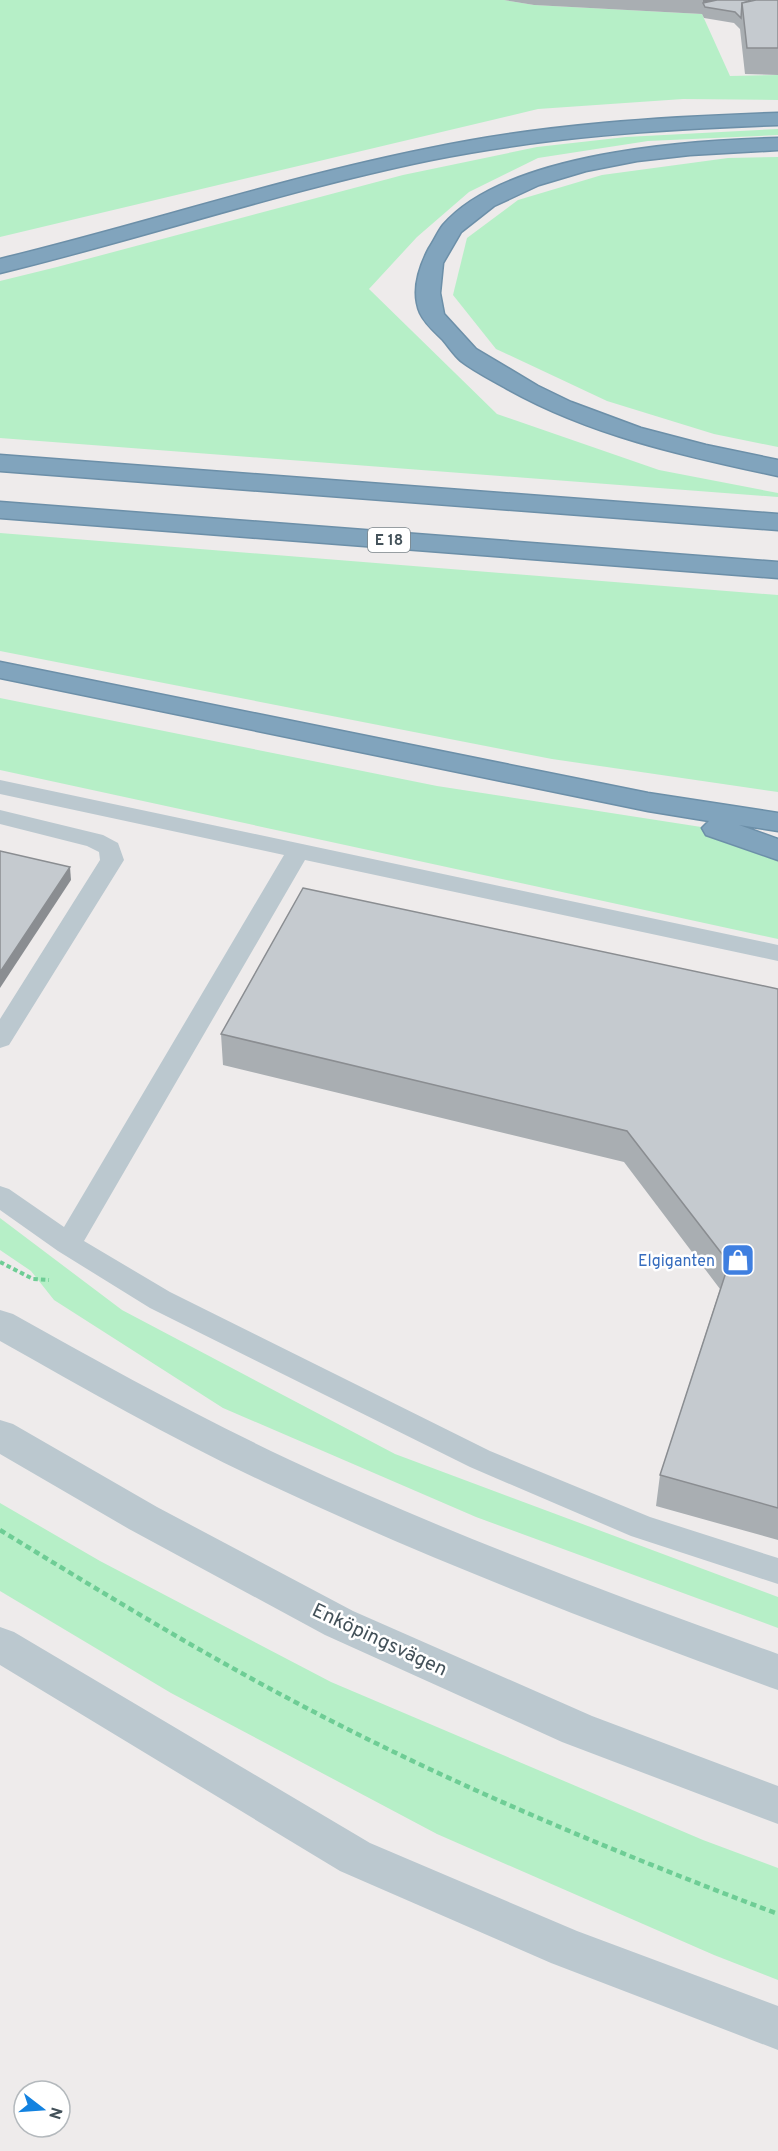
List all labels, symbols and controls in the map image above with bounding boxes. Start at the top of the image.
road number: E 18 [368,528,410,552]
shop icon: Elgiganten [720,1242,756,1278]
place label: Elgiganten [638,1252,715,1272]
street label: Enköpingsvägen [307,1598,451,1684]
north arrow [12,2079,72,2139]
text: N [43,2104,66,2121]

